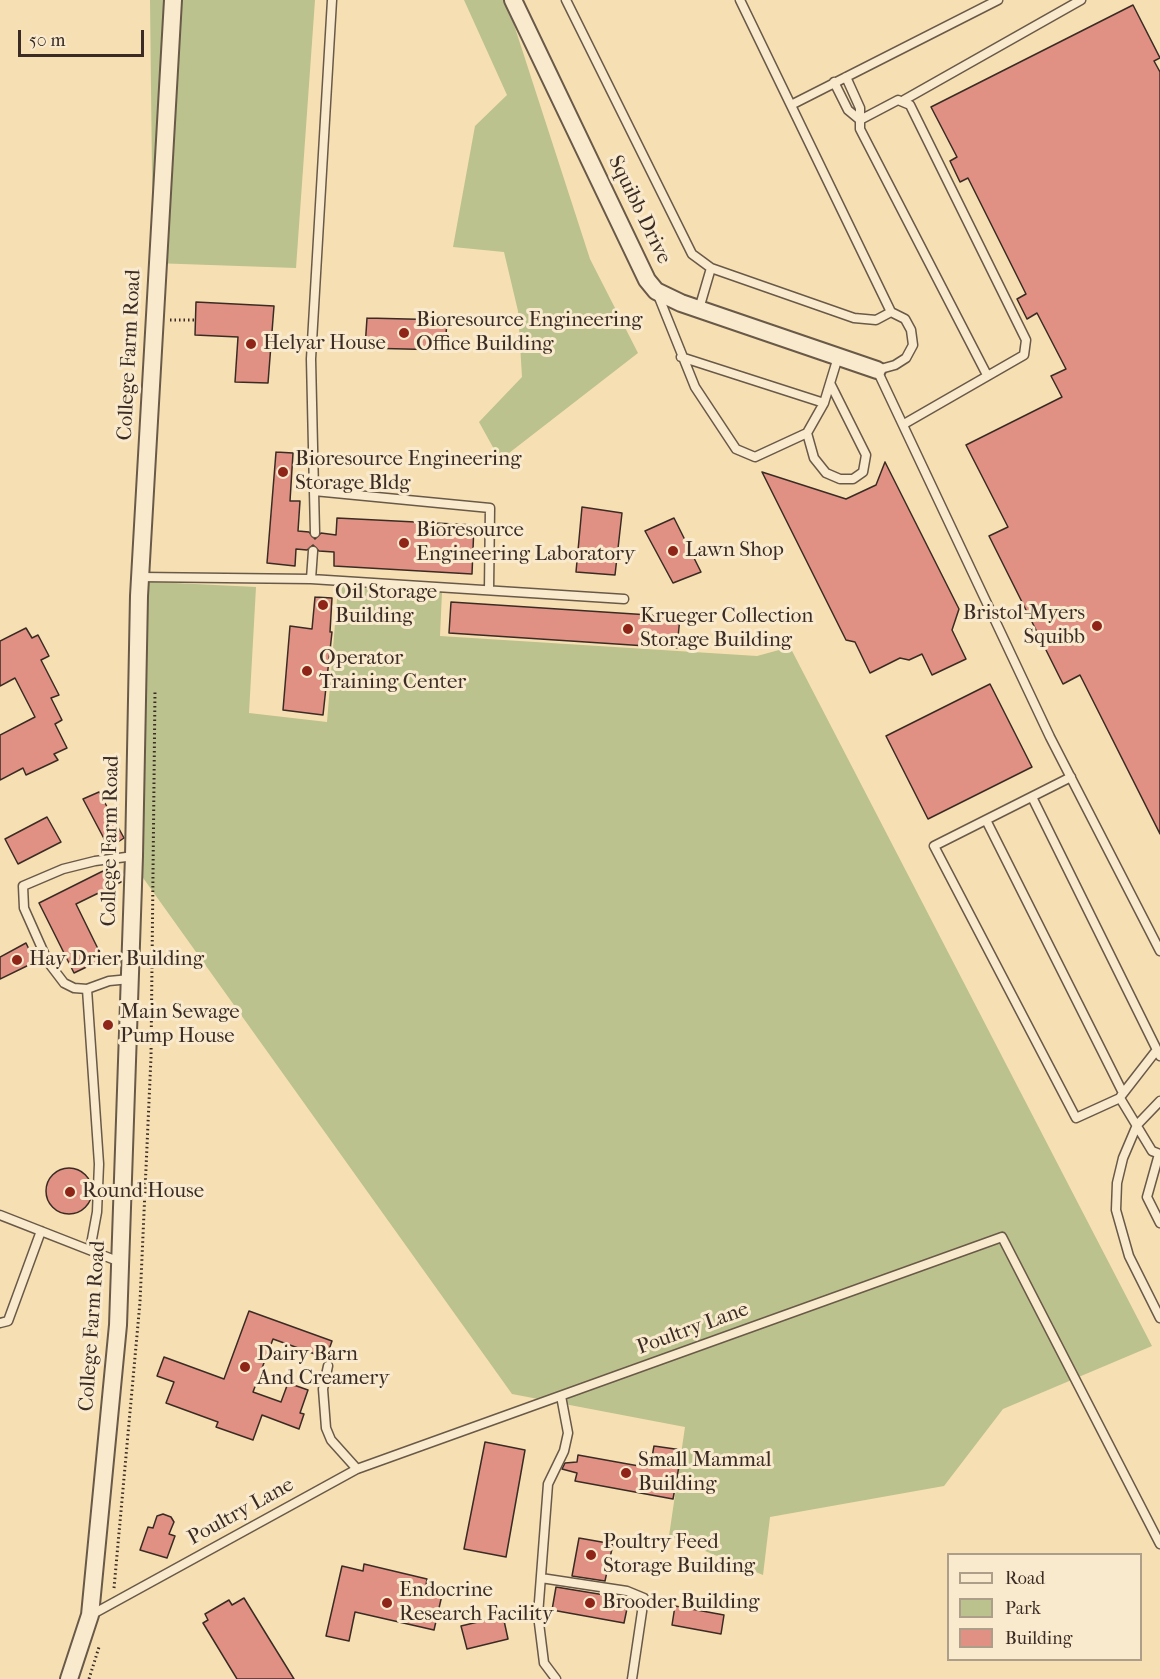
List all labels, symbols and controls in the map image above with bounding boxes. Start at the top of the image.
scale bar [21,18,147,56]
text: 50 m [29,30,65,51]
street label: Squibb Drive [602,152,676,268]
street label: College Farm Road [113,269,147,441]
place label: Bioresource Engineering Office Building [416,308,642,358]
marker: Bioresource Engineering Office Building [397,326,411,340]
place label: Helyar House [263,331,386,357]
marker: Helyar House [244,337,258,351]
place label: Bioresource Engineering Storage Bldg [295,447,521,497]
marker: Bioresource Engineering Storage Bldg [276,465,290,479]
place label: Bioresource Engineering Laboratory [416,518,635,568]
marker: Bioresource Engineering Laboratory [397,536,411,550]
place label: Lawn Shop [685,538,784,564]
marker: Lawn Shop [666,544,680,558]
place label: Oil Storage Building [335,580,437,630]
marker: Oil Storage Building [316,598,330,612]
place label: Bristol-Myers Squibb [963,601,1085,651]
place label: Krueger Collection Storage Building [640,604,813,654]
marker: Bristol-Myers Squibb [1090,619,1104,633]
marker: Krueger Collection Storage Building [621,622,635,636]
place label: Operator Training Center [319,646,466,696]
marker: Operator Training Center [300,664,314,678]
street label: College Farm Road [97,755,125,927]
place label: Hay Drier Building [29,947,204,973]
marker: Hay Drier Building [10,953,24,967]
place label: Main Sewage Pump House [120,1000,240,1050]
marker: Main Sewage Pump House [101,1018,115,1032]
place label: Round House [82,1179,204,1205]
marker: Round House [63,1185,77,1199]
street label: College Farm Road [74,1240,112,1412]
street label: Poultry Lane [634,1297,752,1361]
place label: Dairy Barn And Creamery [257,1342,389,1392]
marker: Dairy Barn And Creamery [238,1360,252,1374]
place label: Small Mammal Building [638,1448,772,1498]
marker: Small Mammal Building [619,1466,633,1480]
street label: Poultry Lane [184,1473,298,1551]
place label: Poultry Feed Storage Building [603,1530,755,1580]
marker: Poultry Feed Storage Building [584,1548,598,1562]
legend [947,1553,1142,1661]
text: Road [1005,1568,1045,1589]
place label: Endocrine Research Facility [399,1578,553,1628]
place label: Brooder Building [602,1590,759,1616]
marker: Endocrine Research Facility [380,1596,394,1610]
marker: Brooder Building [583,1596,597,1610]
text: Park [1005,1598,1041,1619]
text: Building [1005,1628,1072,1649]

